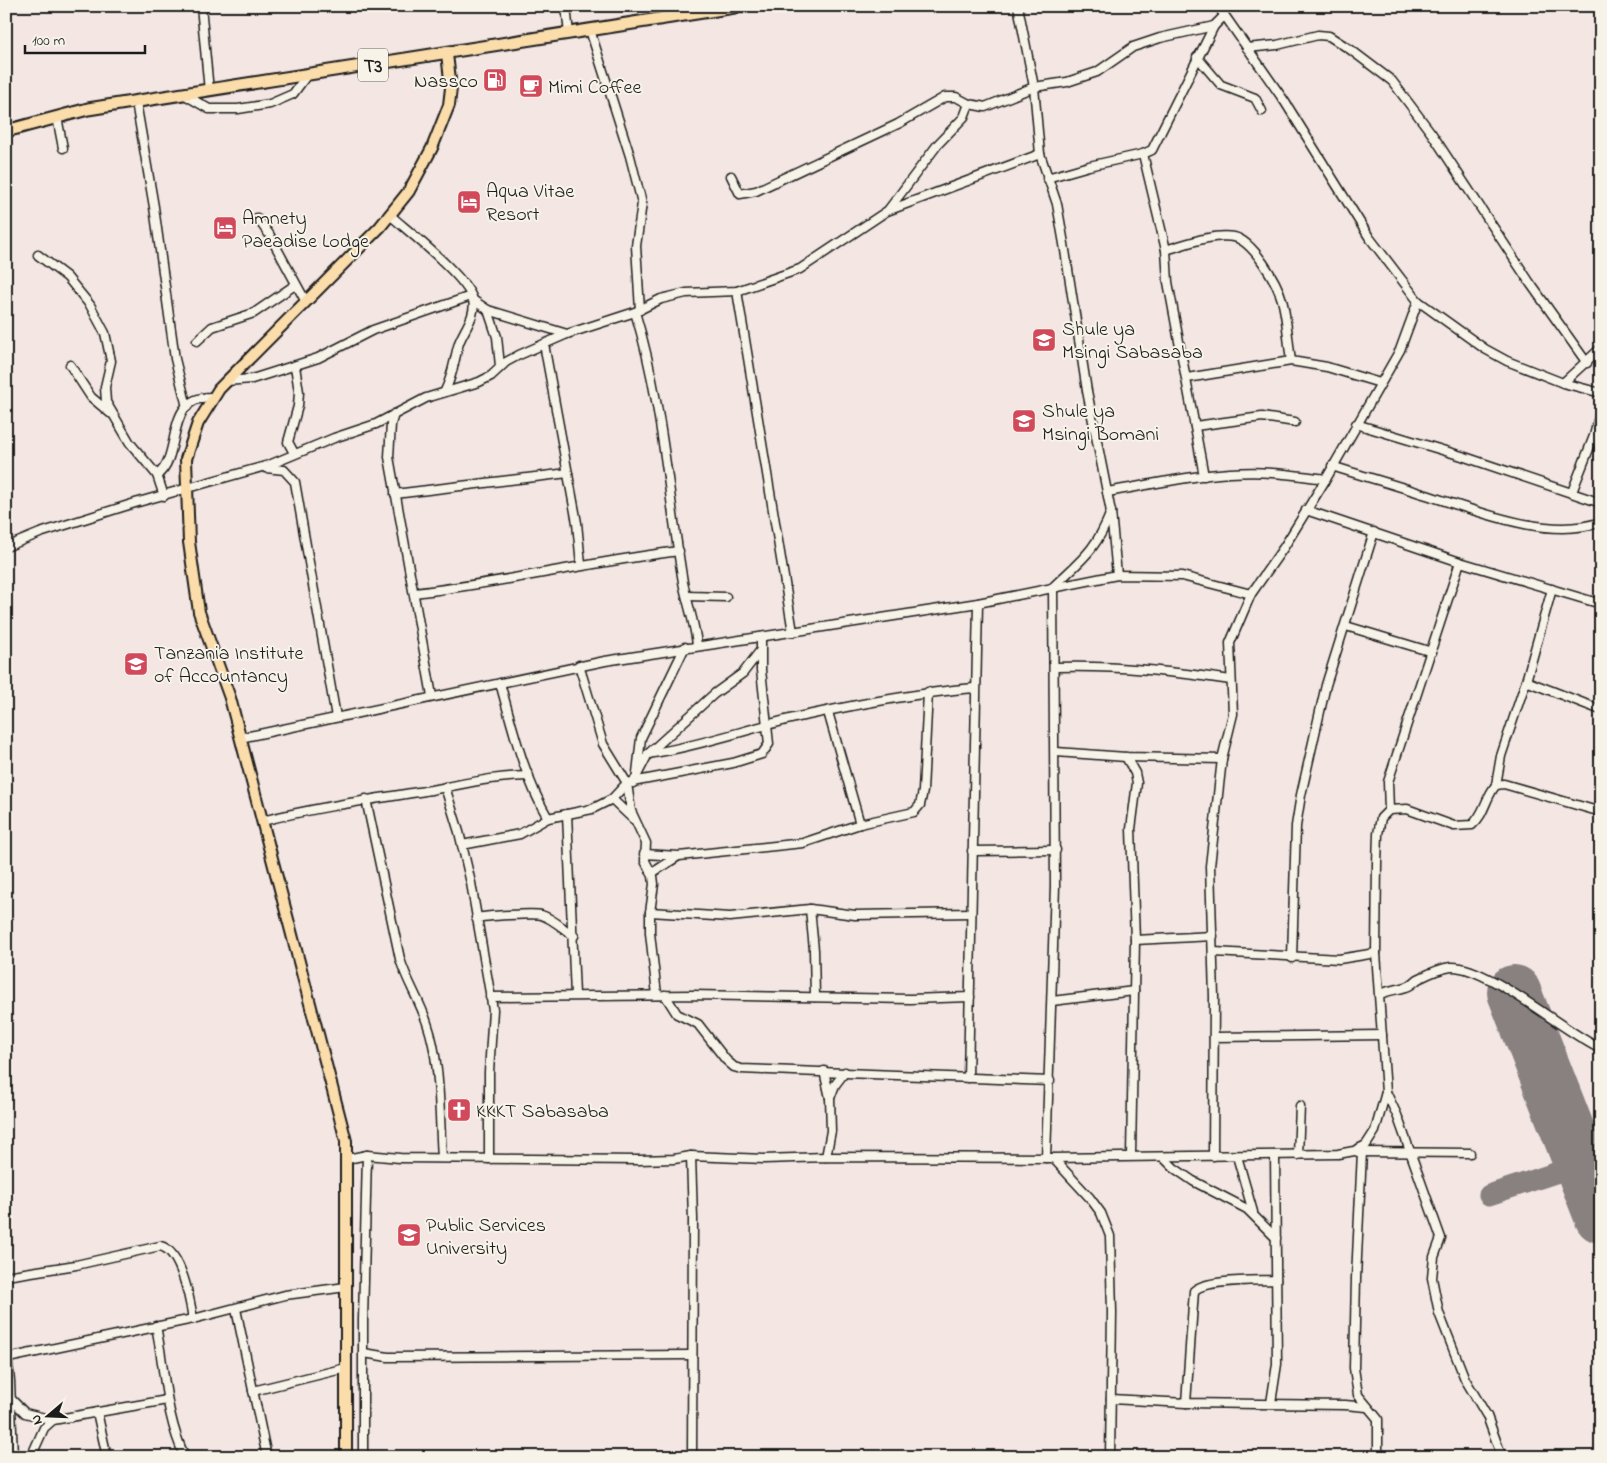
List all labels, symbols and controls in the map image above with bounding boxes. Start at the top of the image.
scale bar [25,22,145,54]
text: 100 m [32,30,65,52]
road number: T3 [358,48,388,82]
fuel station icon: Nassco [482,67,508,93]
place label: Nassco [414,68,478,97]
cafe icon: Mimi Coffee [518,73,544,99]
place label: Mimi Coffee [548,74,642,103]
place label: Aqua Vitae Resort [486,178,574,230]
hotel icon: Aqua Vitae Resort [456,189,482,215]
place label: Amnety Paeadise Lodge [242,205,369,258]
hotel icon: Amnety Paeadise Lodge [212,215,238,241]
place label: Shule ya Msingi Sabasaba [1062,316,1203,369]
school or university icon: Shule ya Msingi Sabasaba [1031,327,1057,353]
place label: Shule ya Msingi Bomani [1042,398,1159,451]
school or university icon: Shule ya Msingi Bomani [1011,408,1037,434]
place label: Tanzania Institute of Accountancy [154,640,303,692]
school or university icon: Tanzania Institute of Accountancy [123,651,149,677]
church icon: KKKT Sabasaba [446,1097,472,1123]
place label: KKKT Sabasaba [476,1098,609,1127]
place label: Public Services University [426,1212,546,1264]
school or university icon: Public Services University [396,1222,422,1248]
north arrow [22,1390,72,1440]
text: N [26,1412,49,1428]

